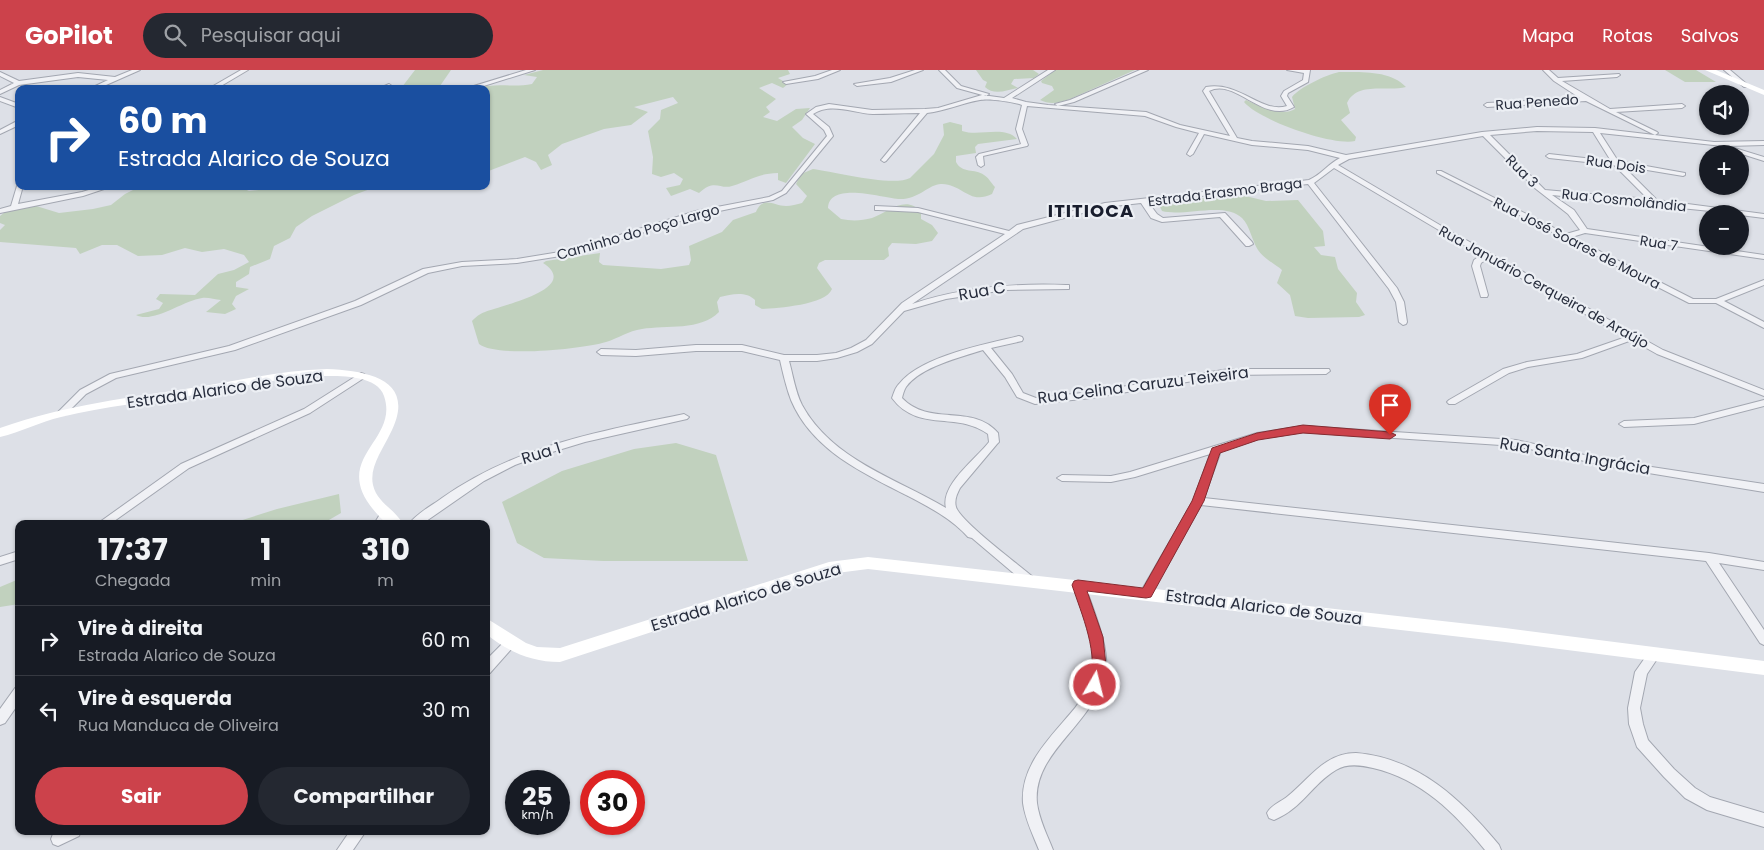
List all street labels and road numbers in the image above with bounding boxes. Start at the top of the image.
street label: Rua Penedo [1495,89,1579,115]
street label: Rua 3 [1501,150,1543,192]
street label: Rua Dois [1585,150,1647,178]
street label: Estrada Erasmo Braga [1147,173,1303,211]
street label: Rua Cosmolândia [1561,184,1687,216]
street label: Rua José Soares de Moura [1490,192,1664,294]
street label: Caminho do Poço Largo [554,199,722,265]
street label: Rua Januário Cerqueira de Araújo [1435,221,1653,353]
street label: Rua 7 [1639,230,1680,256]
street label: Rua C [957,276,1007,306]
street label: Rua Celina Caruzu Teixeira [1036,361,1250,409]
street label: Estrada Alarico de Souza [126,364,324,414]
street label: Rua Santa Ingrácia [1498,431,1652,481]
street label: Rua 1 [518,436,564,470]
street label: Estrada Alarico de Souza [648,557,844,637]
street label: Estrada Alarico de Souza [1164,584,1364,630]

